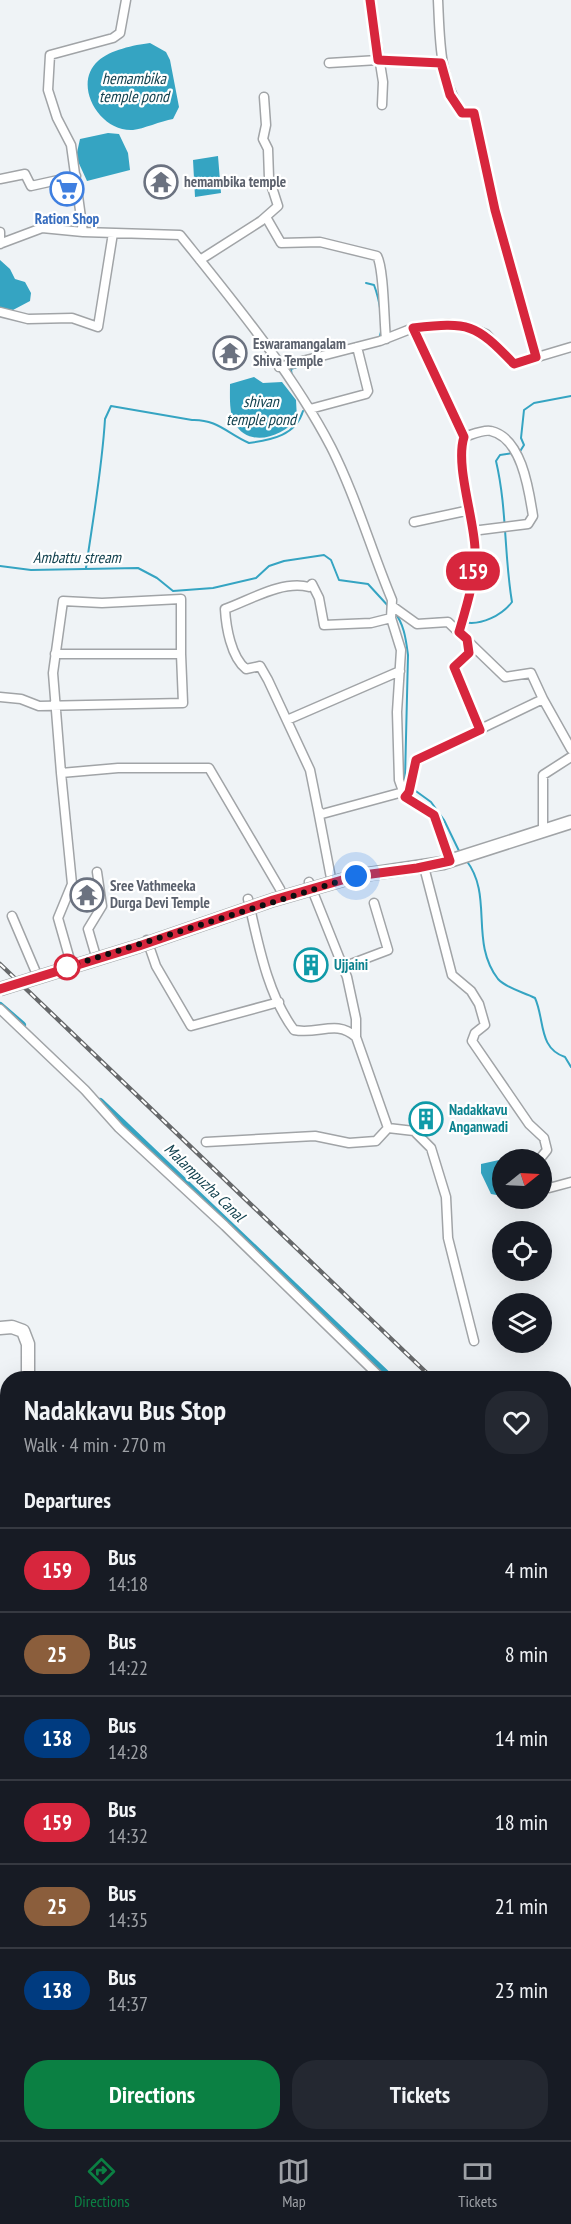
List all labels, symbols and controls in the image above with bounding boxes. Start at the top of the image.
water label: hemambika temple pond [99,68,171,106]
temple icon: hemambika temple [143,164,179,200]
supermarket icon: Ration Shop [49,171,85,207]
place label: hemambika temple [184,172,286,191]
place label: Ration Shop [35,209,100,228]
place label: Eswaramangalam Shiva Temple [253,334,346,370]
temple icon: Eswaramangalam Shiva Temple [212,335,248,371]
water label: shivan temple pond [226,391,298,429]
water label: Ambattu stream [33,547,123,567]
line badge: 159 [438,552,508,590]
text: 159 [458,558,488,585]
your location [341,861,371,891]
place label: Sree Vathmeeka Durga Devi Temple [110,876,210,912]
temple icon: Sree Vathmeeka Durga Devi Temple [69,877,105,913]
building icon: Ujjaini [293,947,329,983]
unlabelled marker [54,954,80,980]
place label: Ujjaini [334,955,368,974]
place label: Nadakkavu Anganwadi [448,1100,508,1136]
building icon: Nadakkavu Anganwadi [408,1101,444,1137]
water label: Malampuzha Canal [161,1139,250,1226]
north arrow [492,1149,552,1209]
map controls [492,1149,552,1353]
button: locate [492,1221,552,1281]
button: layers [492,1293,552,1353]
text: Nadakkavu Bus Stop [24,1391,226,1428]
button: heart [485,1391,548,1454]
text: Walk · 4 min · 270 m [24,1432,166,1458]
text: Departures [24,1486,111,1514]
text: Bus [108,1543,136,1571]
text: 4 min [505,1556,548,1584]
text: 159 [42,1557,72,1584]
text: 14:18 [108,1571,148,1597]
text: Bus [108,1627,136,1655]
text: 8 min [505,1640,548,1668]
text: 25 [47,1641,67,1668]
text: 14:22 [108,1655,148,1681]
text: Bus [108,1711,136,1739]
text: 14 min [495,1724,548,1752]
text: 138 [42,1725,72,1752]
text: 14:28 [108,1739,148,1765]
text: Bus [108,1795,136,1823]
text: 18 min [495,1808,548,1836]
text: 159 [42,1809,72,1836]
text: 14:32 [108,1823,148,1849]
text: Bus [108,1879,136,1907]
text: 21 min [495,1892,548,1920]
text: 25 [47,1893,67,1920]
text: 14:35 [108,1907,148,1933]
text: Bus [108,1963,136,1991]
text: 23 min [495,1976,548,2004]
text: 138 [42,1977,72,2004]
text: 14:37 [108,1991,148,2017]
button: Directions [24,2060,280,2129]
button: Tickets [292,2060,548,2129]
tab: Directions [74,2155,130,2211]
tab: Map [277,2155,310,2211]
tab: Tickets [458,2155,497,2211]

